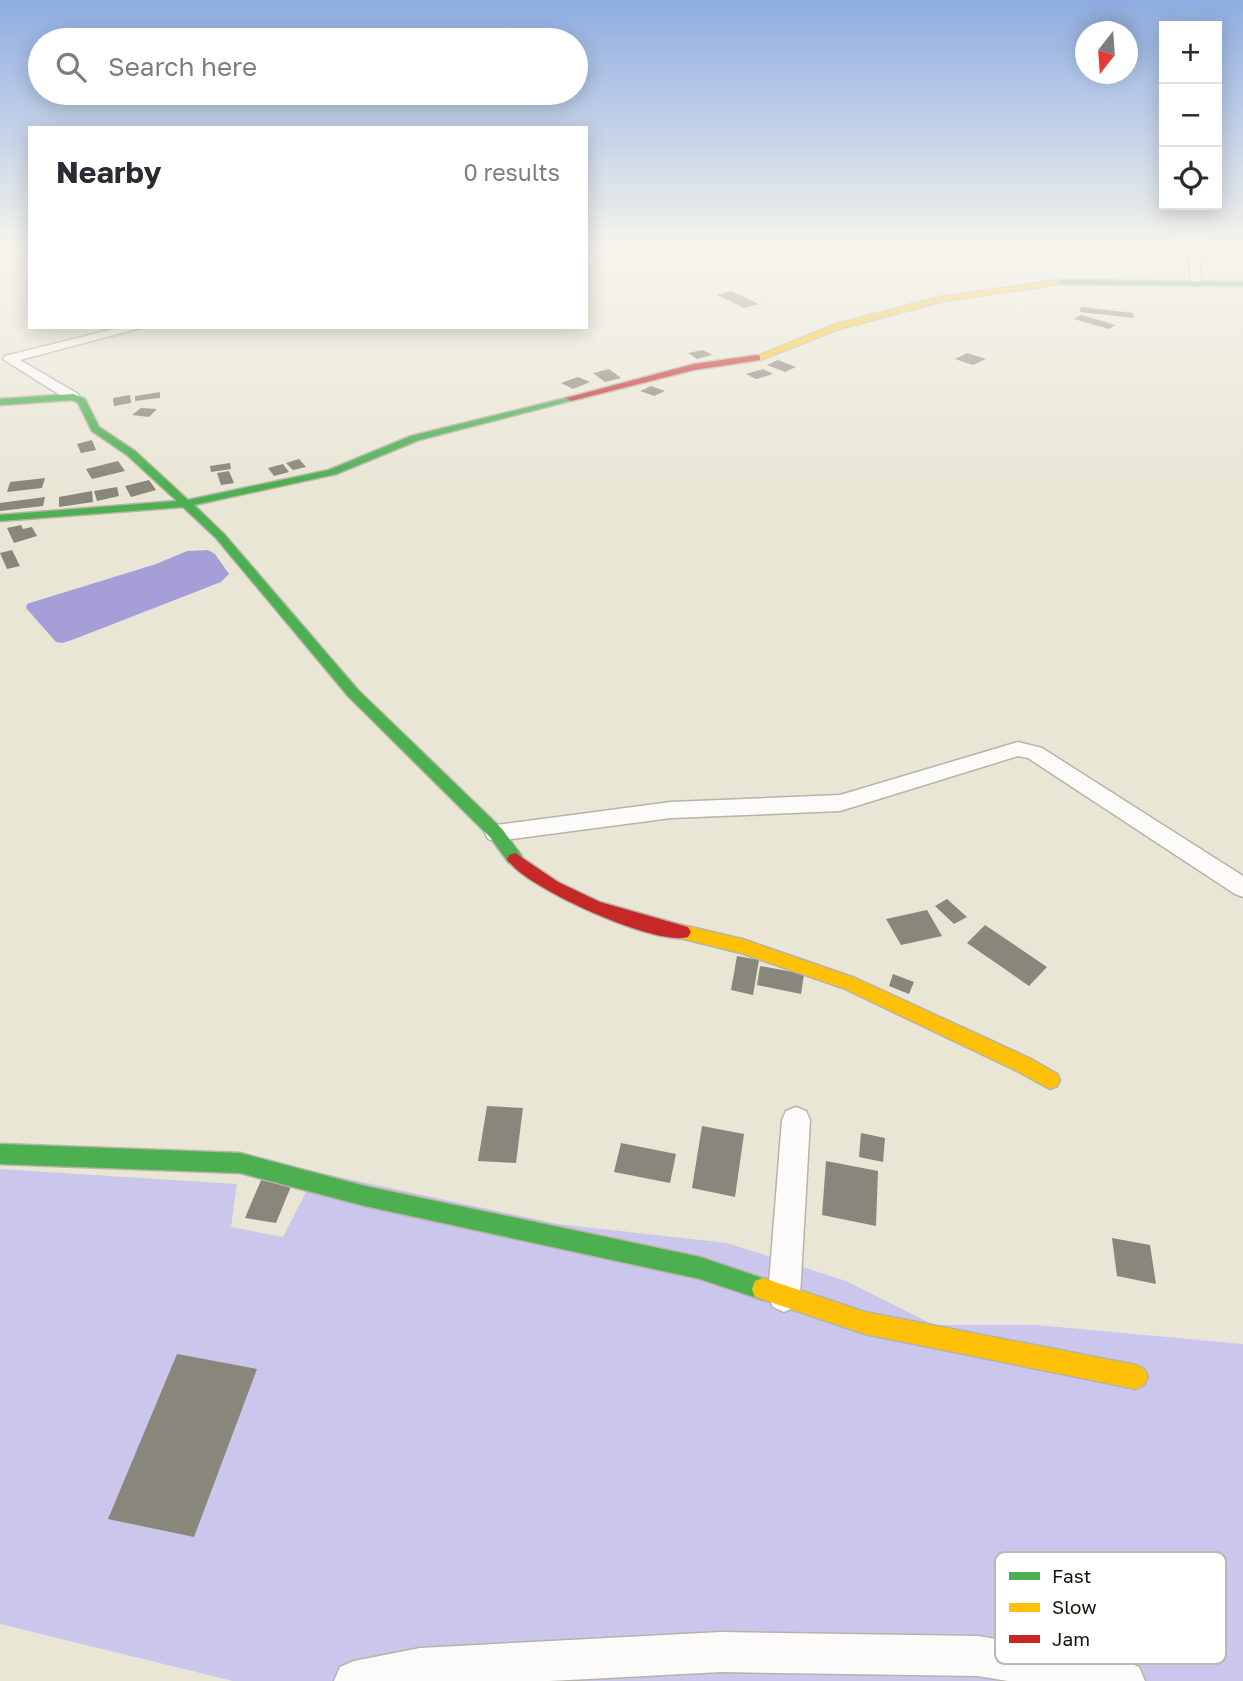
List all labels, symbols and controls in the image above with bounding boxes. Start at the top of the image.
north arrow [1075,21,1138,84]
map controls [1159,21,1222,210]
button: + [1159,21,1222,84]
search box [28,28,588,105]
icon: search [52,48,90,86]
text: Search here [108,51,257,82]
button: − [1159,84,1222,147]
button: locate [1159,147,1222,210]
text: Nearby [56,154,161,190]
text: 0 results [464,158,560,186]
legend [995,1552,1226,1664]
text: Fast [1052,1564,1091,1587]
text: Slow [1052,1595,1097,1618]
text: Jam [1052,1627,1090,1650]

